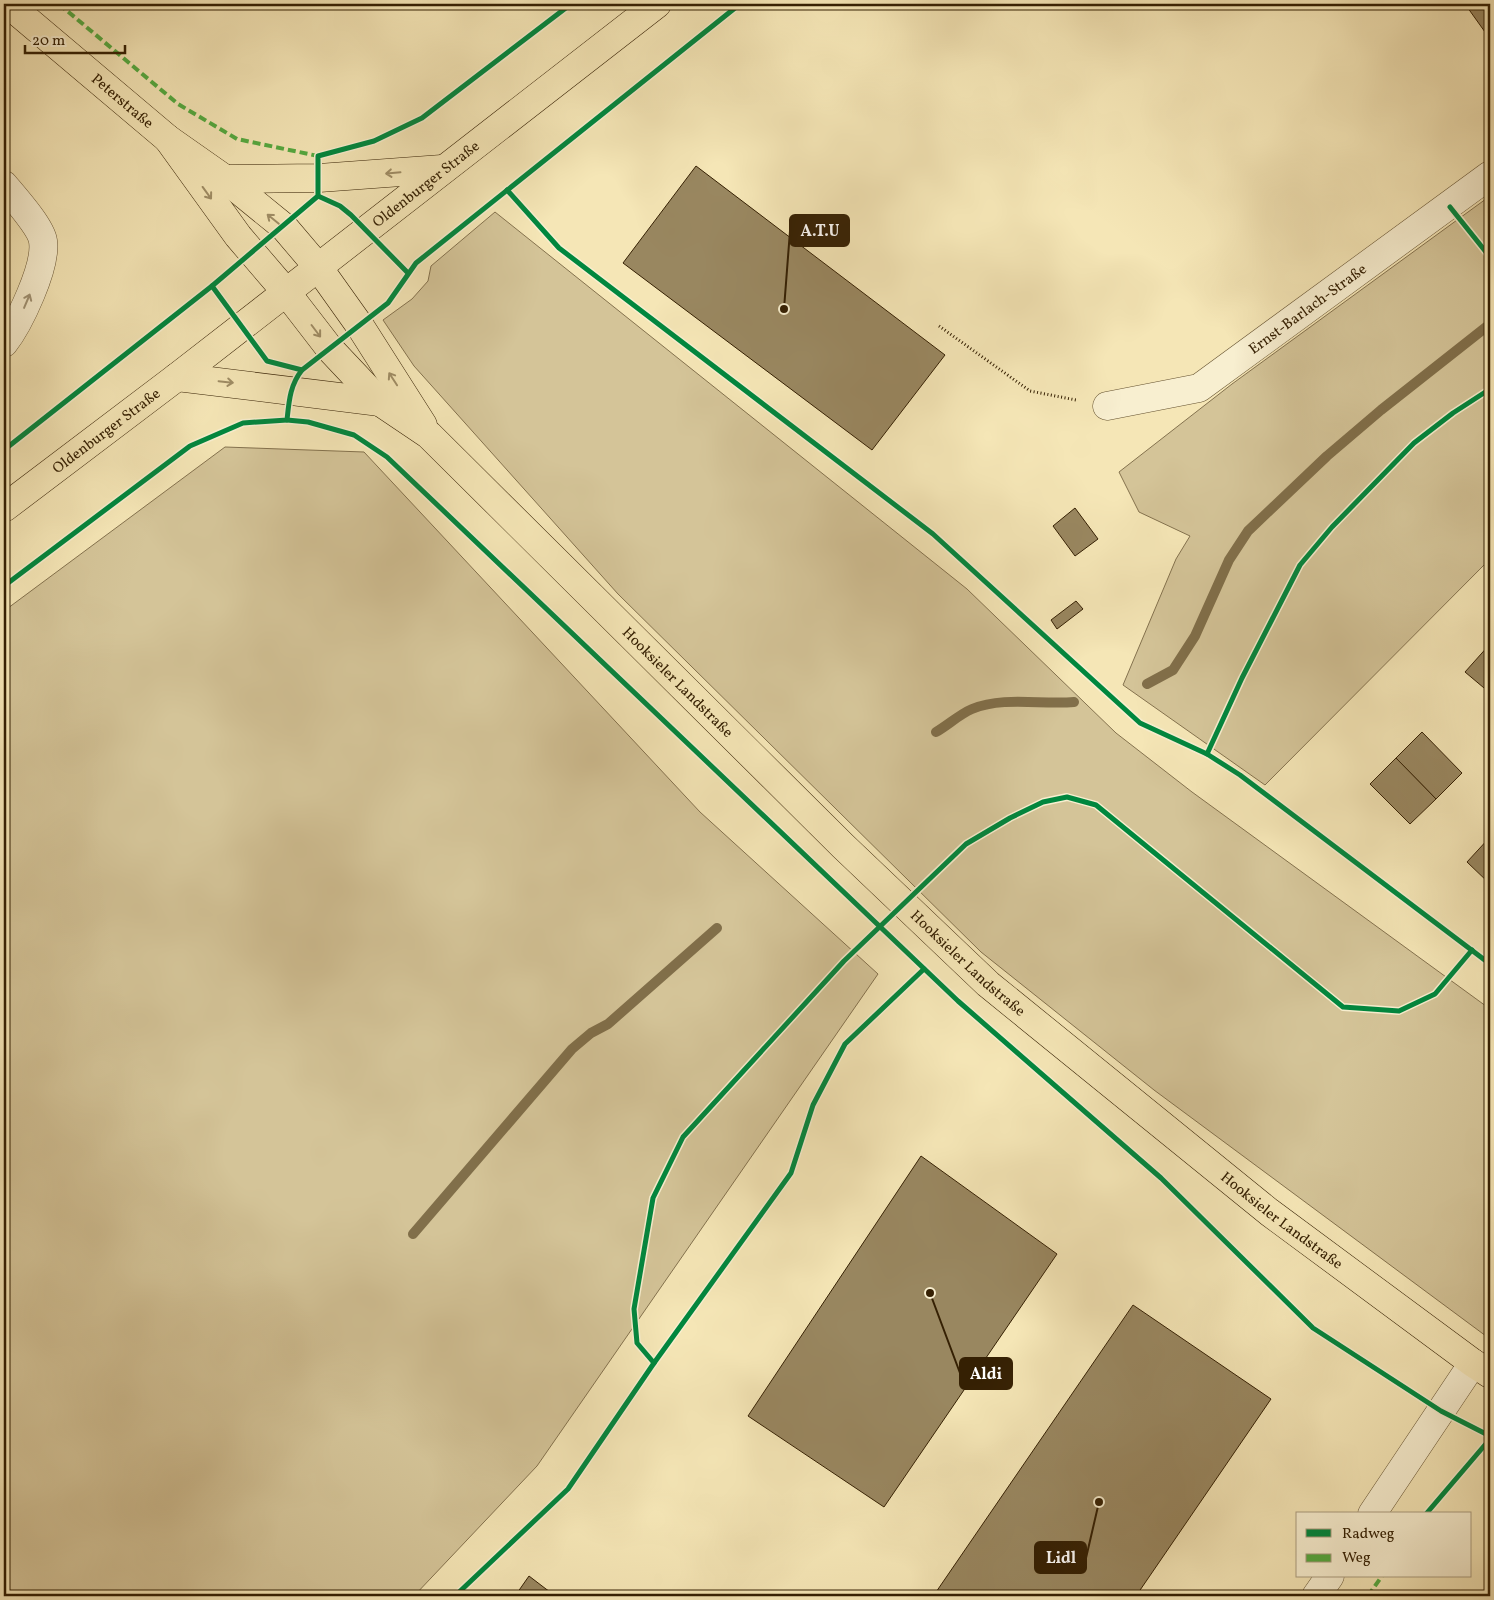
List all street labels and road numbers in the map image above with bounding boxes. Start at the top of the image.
street label: Peterstraße [86,69,157,134]
street label: Oldenburger Straße [369,137,485,233]
street label: Ernst-Barlach-Straße [1245,260,1372,360]
street label: Oldenburger Straße [49,384,165,480]
street label: Hooksieler Landstraße [616,623,737,743]
street label: Hooksieler Landstraße [905,906,1029,1022]
street label: Hooksieler Landstraße [1215,1168,1347,1275]

